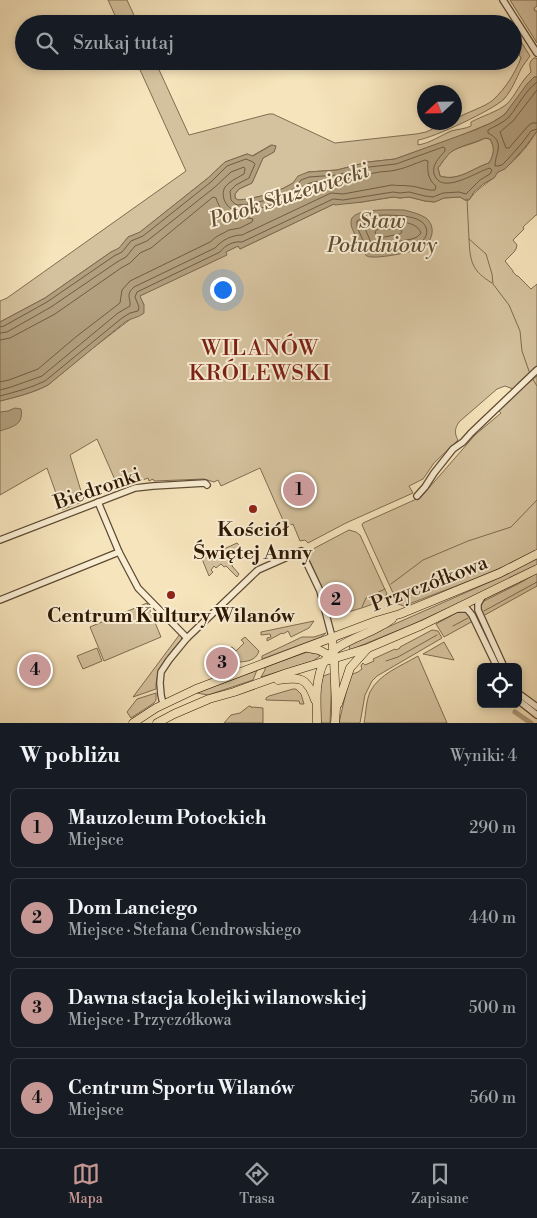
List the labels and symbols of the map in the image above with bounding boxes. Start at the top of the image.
north arrow [417,85,462,130]
water label: Potok Służewiecki [205,158,373,234]
water label: Staw Południowy [326,209,438,259]
your location [210,277,236,303]
district label: WILANÓW KRÓLEWSKI [189,333,331,387]
street label: Biedronki [50,463,145,516]
pin: 1 [283,471,315,509]
marker: Kościół Świętej Anny [247,503,259,515]
place label: Kościół Świętej Anny [194,518,313,566]
street label: Przyczółkowa [368,550,492,618]
pin: 2 [320,581,352,619]
marker: Centrum Kultury Wilanów [165,589,177,601]
place label: Centrum Kultury Wilanów [47,604,296,629]
pin: 3 [206,644,238,682]
pin: 4 [19,651,51,689]

